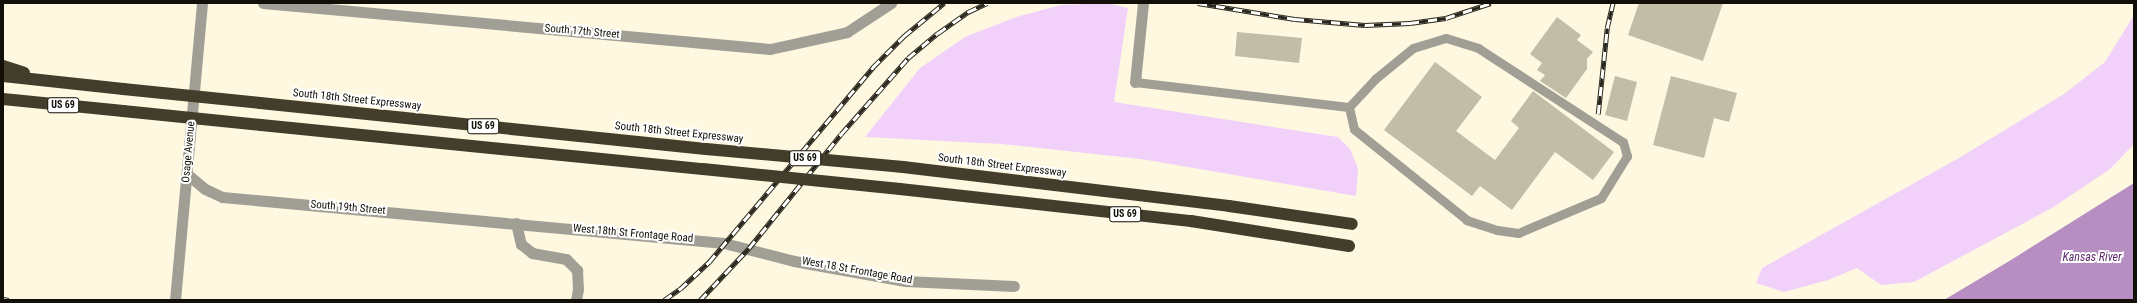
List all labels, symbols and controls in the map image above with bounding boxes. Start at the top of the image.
street label: South 17th Street [544,22,620,42]
street label: South 18th Street Expressway [292,87,422,113]
road number: US 69 [47,97,79,113]
road number: US 69 [467,118,499,134]
street label: South 18th Street Expressway [614,120,744,146]
street label: Osage Avenue [180,121,198,183]
road number: US 69 [789,150,821,166]
street label: South 18th Street Expressway [937,152,1067,180]
street label: South 19th Street [310,198,386,218]
road number: US 69 [1109,206,1141,222]
street label: West 18th St Frontage Road [572,222,694,246]
water label: Kansas River [2062,251,2122,265]
street label: West 18 St Frontage Road [801,255,913,287]

